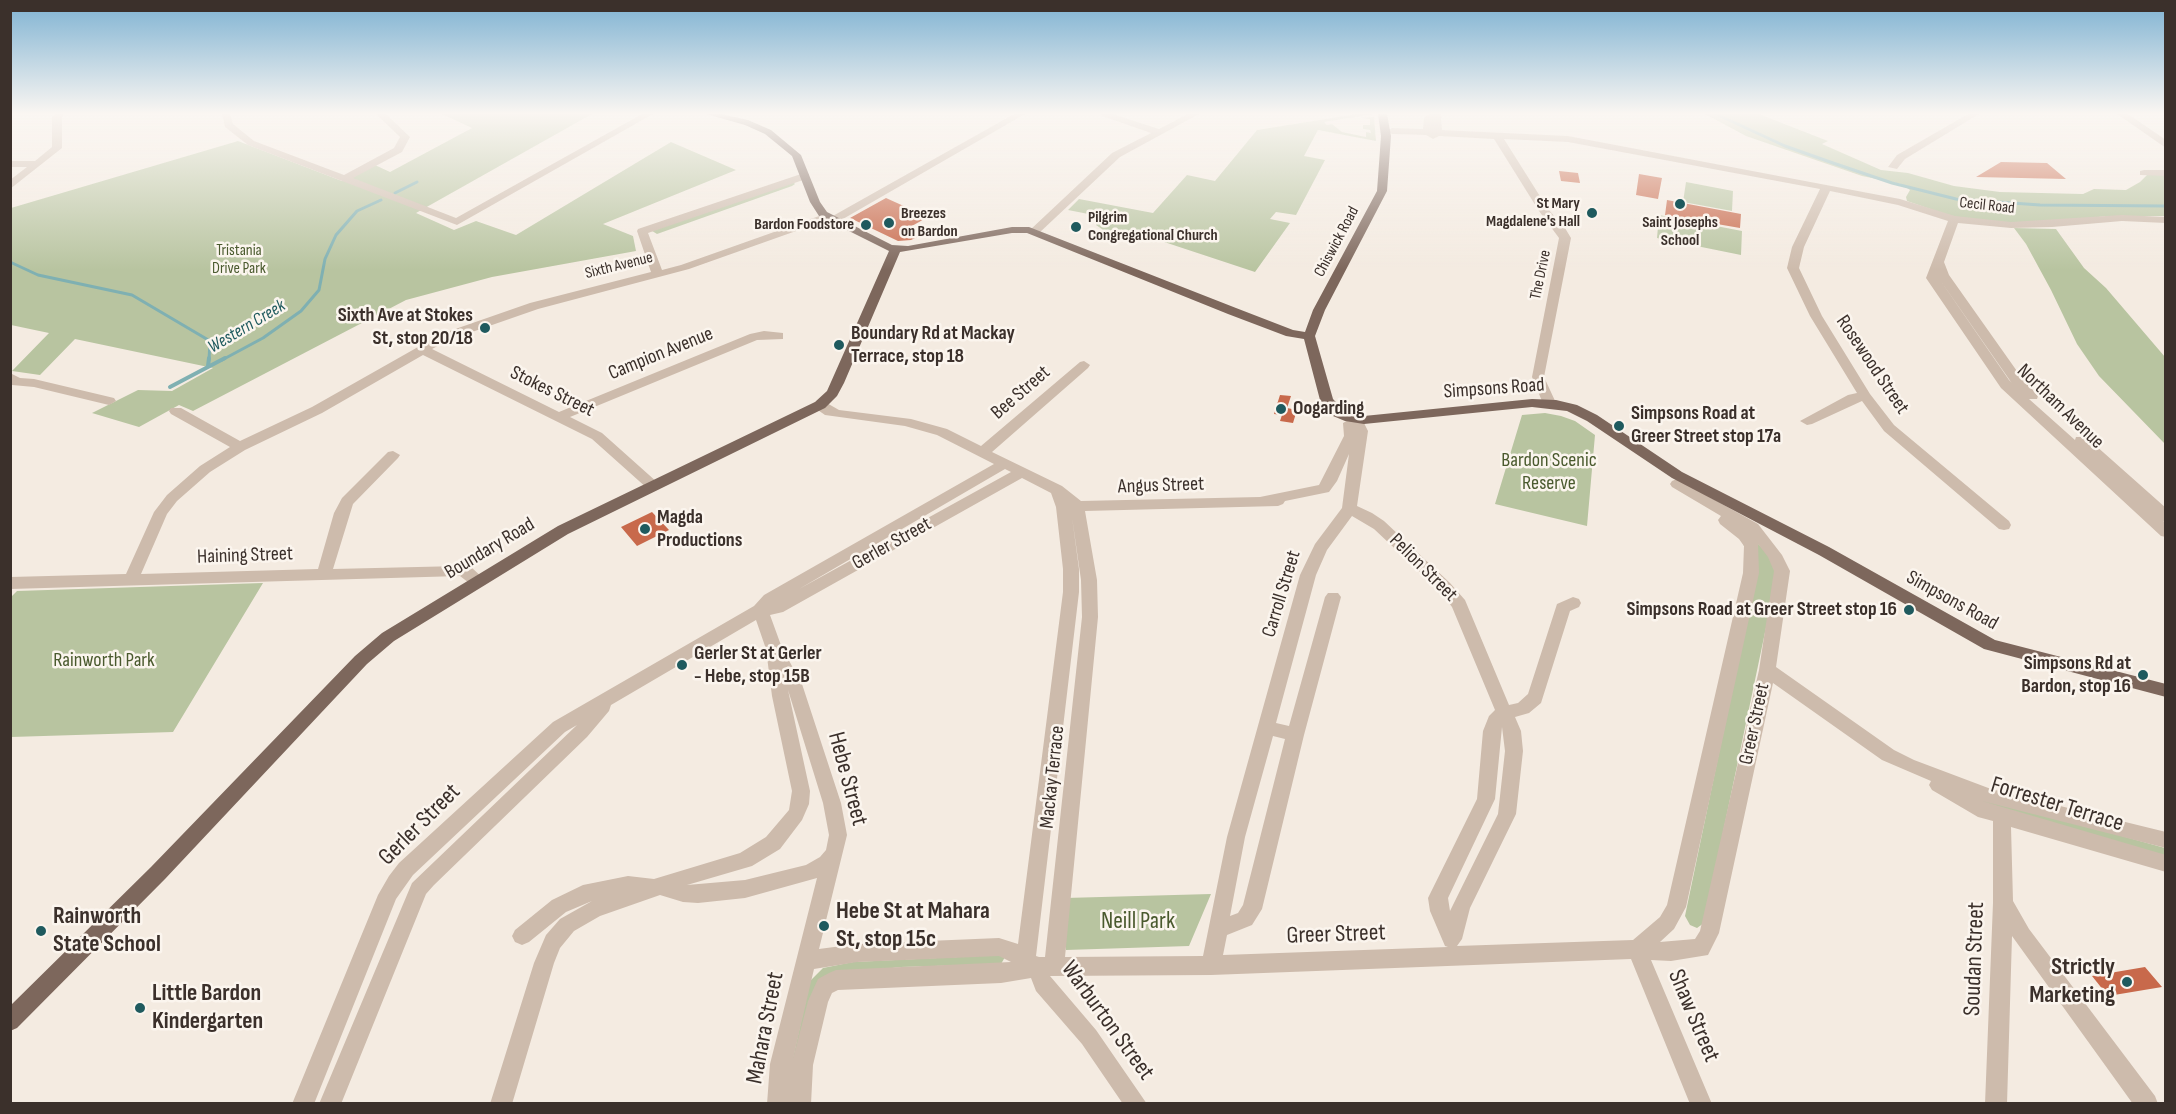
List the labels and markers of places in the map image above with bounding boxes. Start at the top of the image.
place label: St Mary Magdalene's Hall [1486,194,1580,232]
marker: Saint Josephs School [1673,197,1687,211]
place label: Breezes on Bardon [901,204,958,242]
marker: St Mary Magdalene's Hall [1585,206,1599,220]
place label: Pilgrim Congregational Church [1088,208,1218,246]
place label: Saint Josephs School [1642,213,1718,251]
place label: Bardon Foodstore [754,215,854,235]
marker: Breezes on Bardon [882,216,896,230]
marker: Bardon Foodstore [859,218,873,232]
marker: Pilgrim Congregational Church [1069,220,1083,234]
place label: Sixth Ave at Stokes St, stop 20/18 [338,304,473,351]
marker: Sixth Ave at Stokes St, stop 20/18 [478,321,492,335]
place label: Boundary Rd at Mackay Terrace, stop 18 [851,322,1015,369]
marker: Boundary Rd at Mackay Terrace, stop 18 [832,338,846,352]
place label: Oogarding [1293,397,1365,421]
marker: Oogarding [1274,402,1288,416]
place label: Simpsons Road at Greer Street stop 17a [1631,402,1781,449]
marker: Simpsons Road at Greer Street stop 17a [1612,419,1626,433]
place label: Magda Productions [657,506,742,553]
marker: Magda Productions [638,522,652,536]
place label: Simpsons Road at Greer Street stop 16 [1627,598,1897,622]
marker: Simpsons Road at Greer Street stop 16 [1902,603,1916,617]
place label: Gerler St at Gerler - Hebe, stop 15B [694,642,822,689]
place label: Simpsons Rd at Bardon, stop 16 [2021,652,2131,699]
marker: Gerler St at Gerler - Hebe, stop 15B [675,658,689,672]
marker: Simpsons Rd at Bardon, stop 16 [2136,668,2150,682]
place label: Hebe St at Mahara St, stop 15c [836,898,990,954]
place label: Rainworth State School [53,903,161,959]
marker: Hebe St at Mahara St, stop 15c [817,919,831,933]
marker: Rainworth State School [34,924,48,938]
place label: Strictly Marketing [2029,954,2115,1010]
marker: Strictly Marketing [2120,975,2134,989]
place label: Little Bardon Kindergarten [152,980,263,1036]
marker: Little Bardon Kindergarten [133,1001,147,1015]

